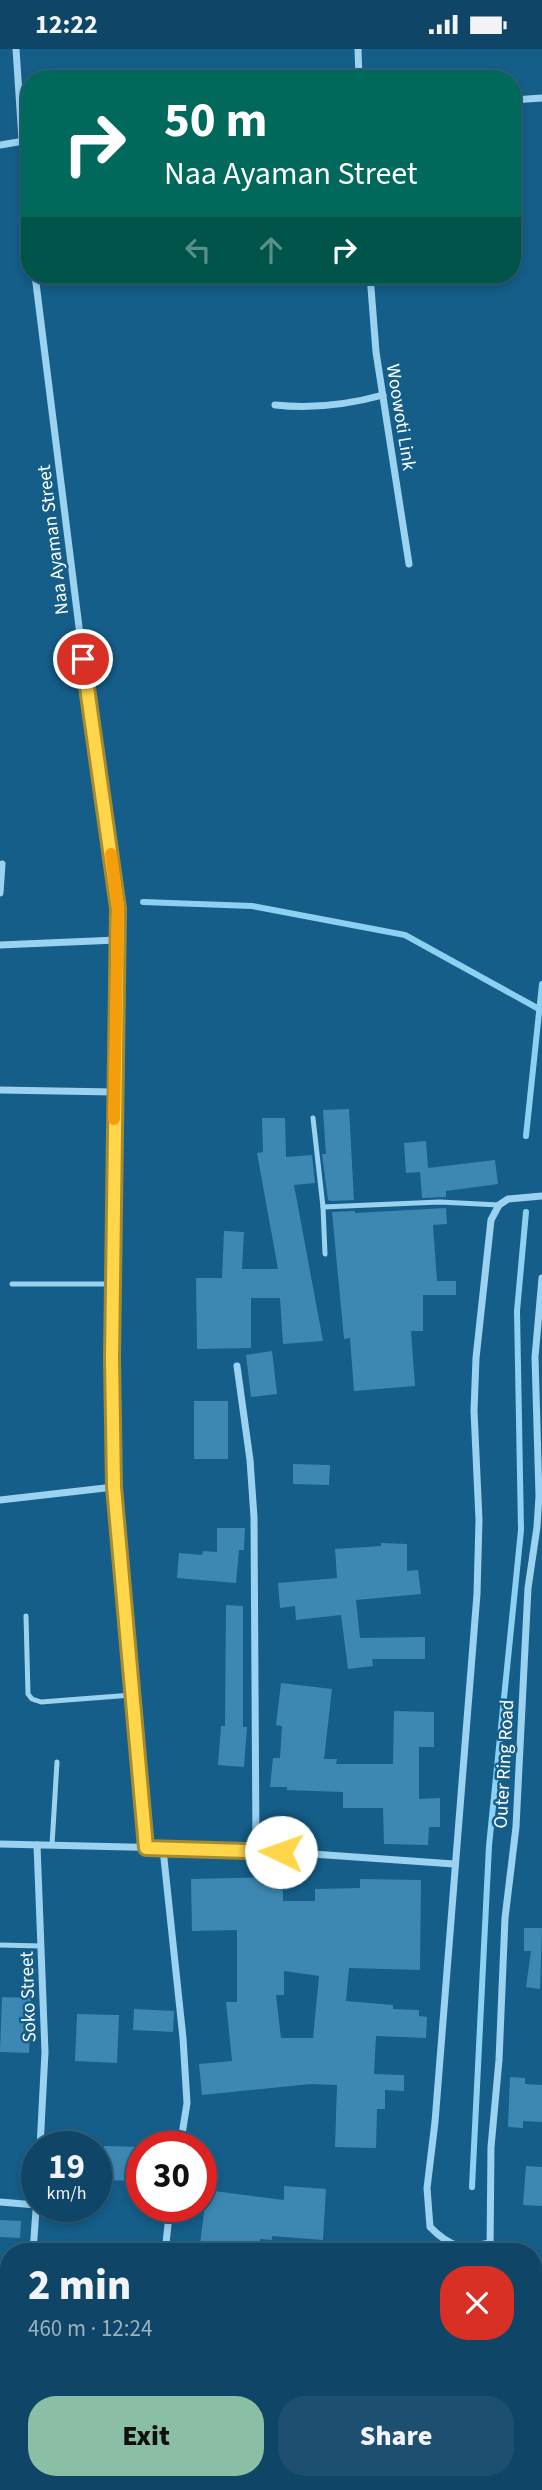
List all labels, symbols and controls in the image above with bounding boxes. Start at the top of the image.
text: 12:22 [35,6,98,43]
text: 50 m [164,86,268,156]
icon: right [49,98,140,189]
text: Naa Ayaman Street [164,151,418,197]
icon: left [179,231,217,269]
icon: ahead [252,231,290,269]
icon: right [325,231,363,269]
street label: Woowoti Link [379,362,422,473]
street label: Naa Ayaman Street [31,463,76,616]
pin [53,629,113,689]
icon: arrive [64,640,102,678]
street label: Outer Ring Road [488,1699,521,1829]
position arrow [244,1815,318,1889]
street label: Soko Street [13,1950,44,2043]
speed limit sign: 30 [126,2131,217,2222]
text: 19 [48,2142,85,2192]
text: km/h [47,2181,86,2206]
text: 2 min [28,2256,131,2316]
button: close [440,2266,514,2340]
text: 460 m · 12:24 [28,2312,152,2345]
button: Exit [28,2396,264,2476]
button: Share [278,2396,514,2476]

